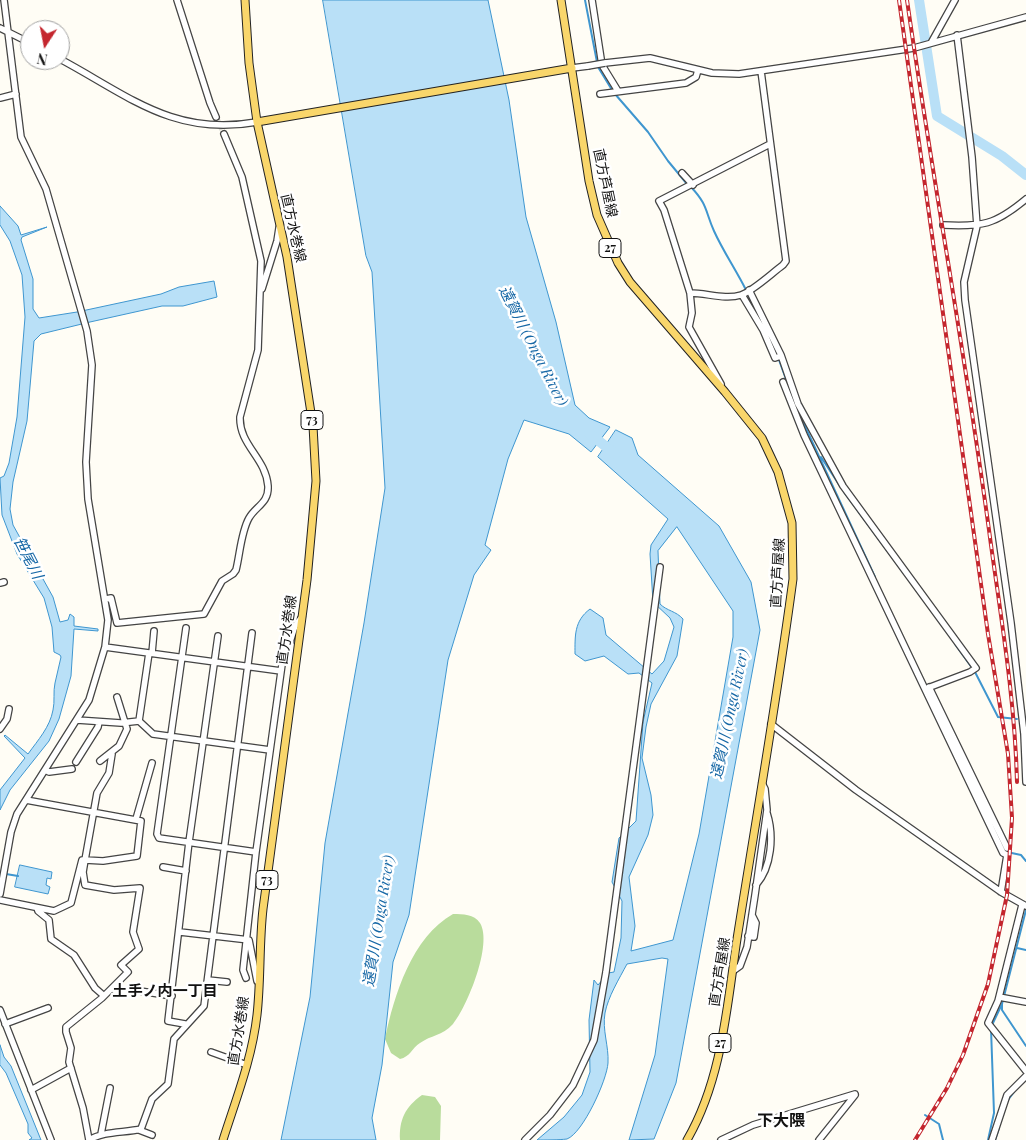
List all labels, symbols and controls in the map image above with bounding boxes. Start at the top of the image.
north arrow [20,20,70,70]
text: N [35,49,49,70]
street label: 直方芦屋線 [590,147,620,219]
street label: 直方水巻線 [277,192,309,264]
road number: 27 [599,238,621,258]
water label: 遠賀川 (Onga River) [495,283,571,409]
road number: 73 [301,410,323,430]
water label: 笹尾川 [10,534,46,582]
street label: 直方芦屋線 [768,538,788,608]
street label: 直方水巻線 [274,594,300,666]
water label: 遠賀川 (Onga River) [707,647,753,781]
water label: 遠賀川 (Onga River) [360,854,398,988]
road number: 73 [256,870,278,890]
street label: 直方芦屋線 [706,936,734,1008]
district label: 土手ノ内一丁目 [113,982,217,1000]
street label: 直方水巻線 [225,995,253,1067]
road number: 27 [709,1034,731,1052]
district label: 下大隈 [757,1111,805,1131]

